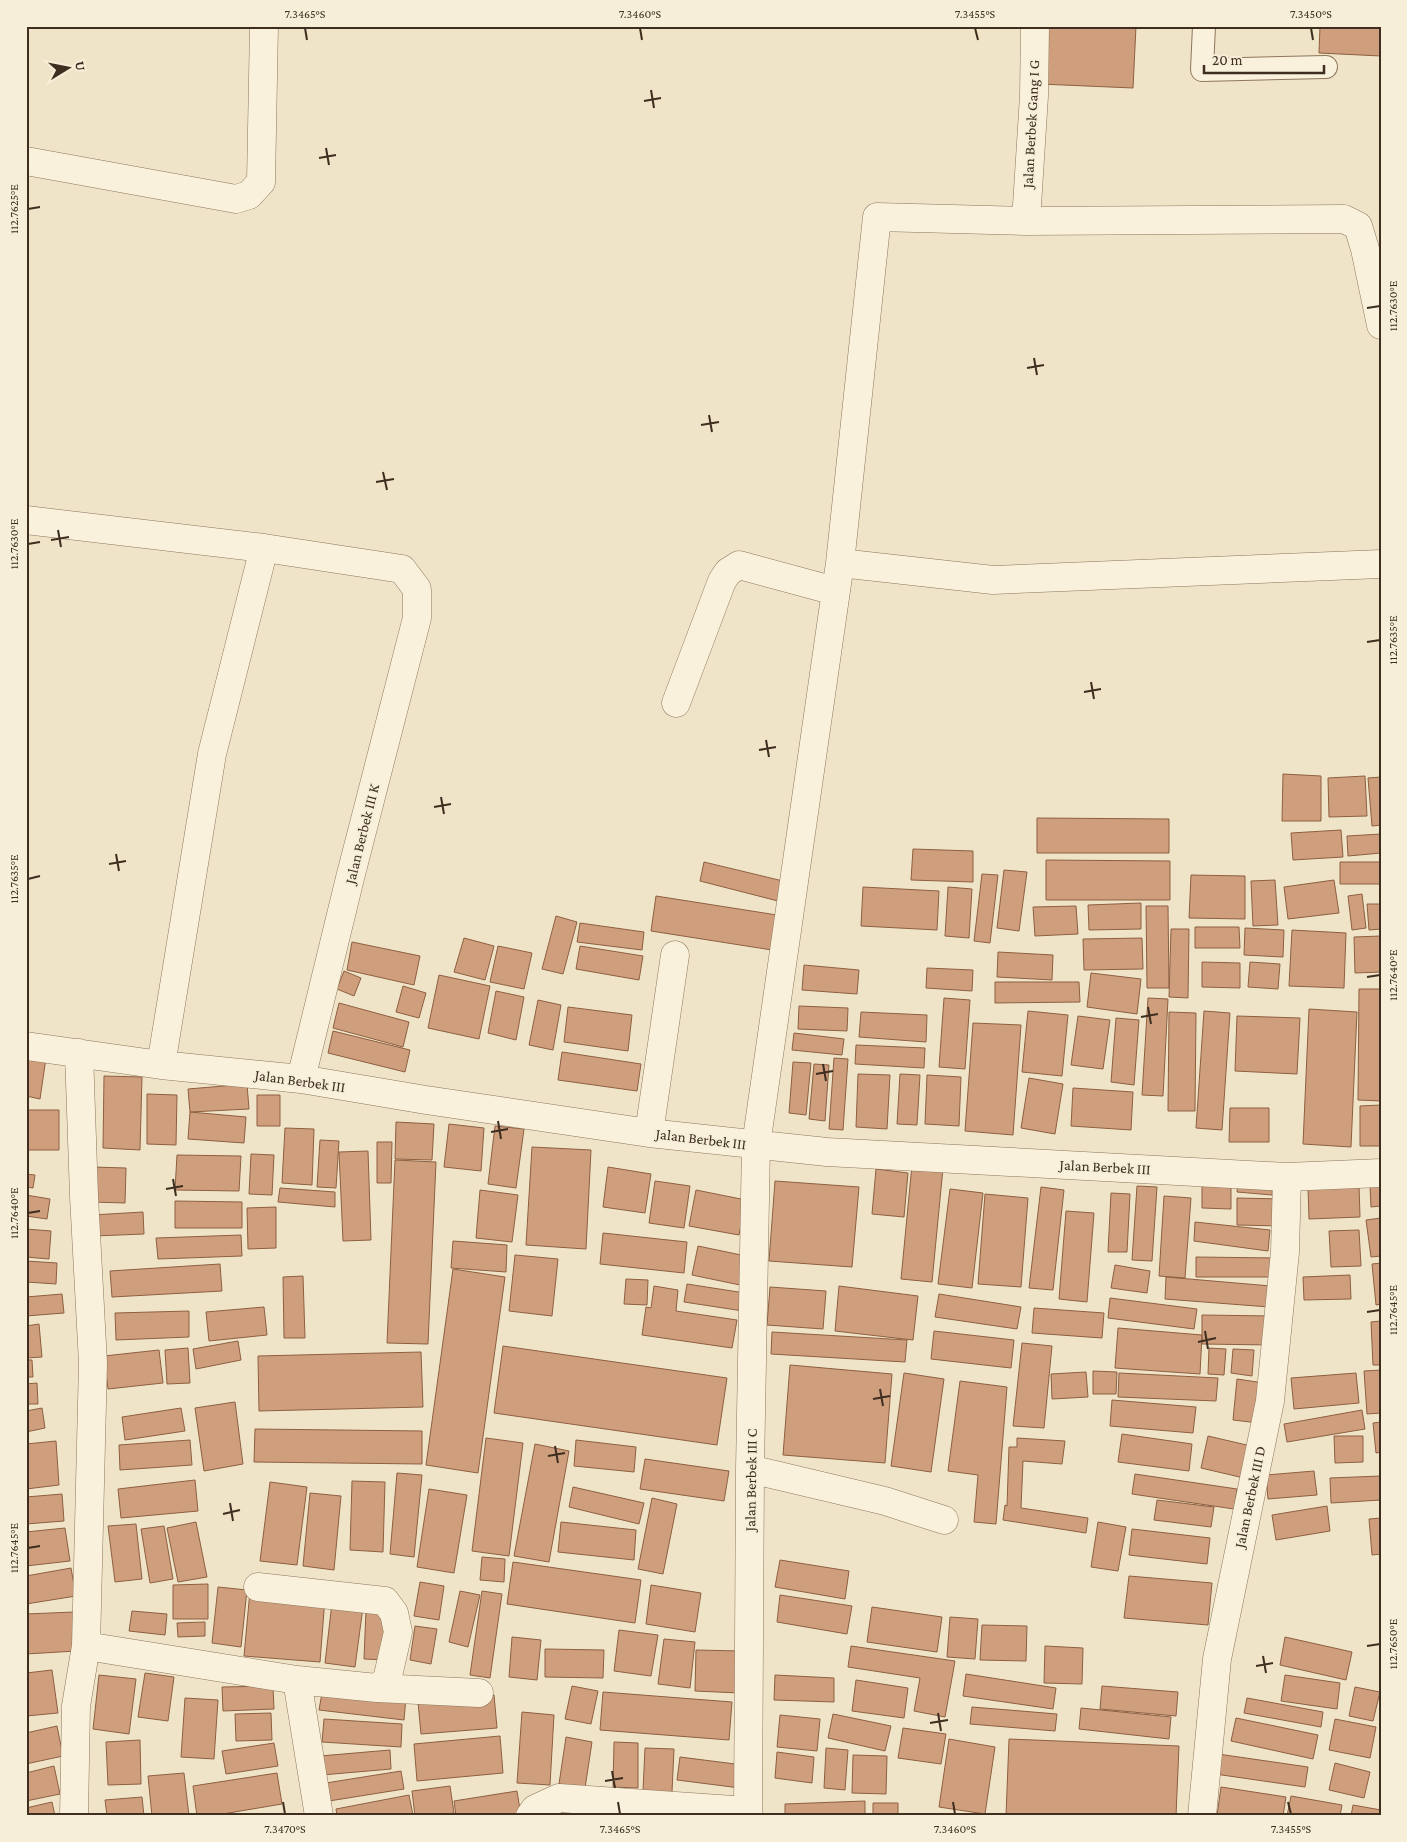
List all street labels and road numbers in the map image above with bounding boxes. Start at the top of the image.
street label: Jalan Berbek Gang I G [1020,59,1043,191]
street label: Jalan Berbek III K [341,782,383,888]
street label: Jalan Berbek III [252,1066,346,1096]
street label: Jalan Berbek III [653,1125,747,1153]
street label: Jalan Berbek III [1057,1157,1151,1178]
street label: Jalan Berbek III C [742,1428,761,1534]
street label: Jalan Berbek III D [1231,1445,1270,1552]

